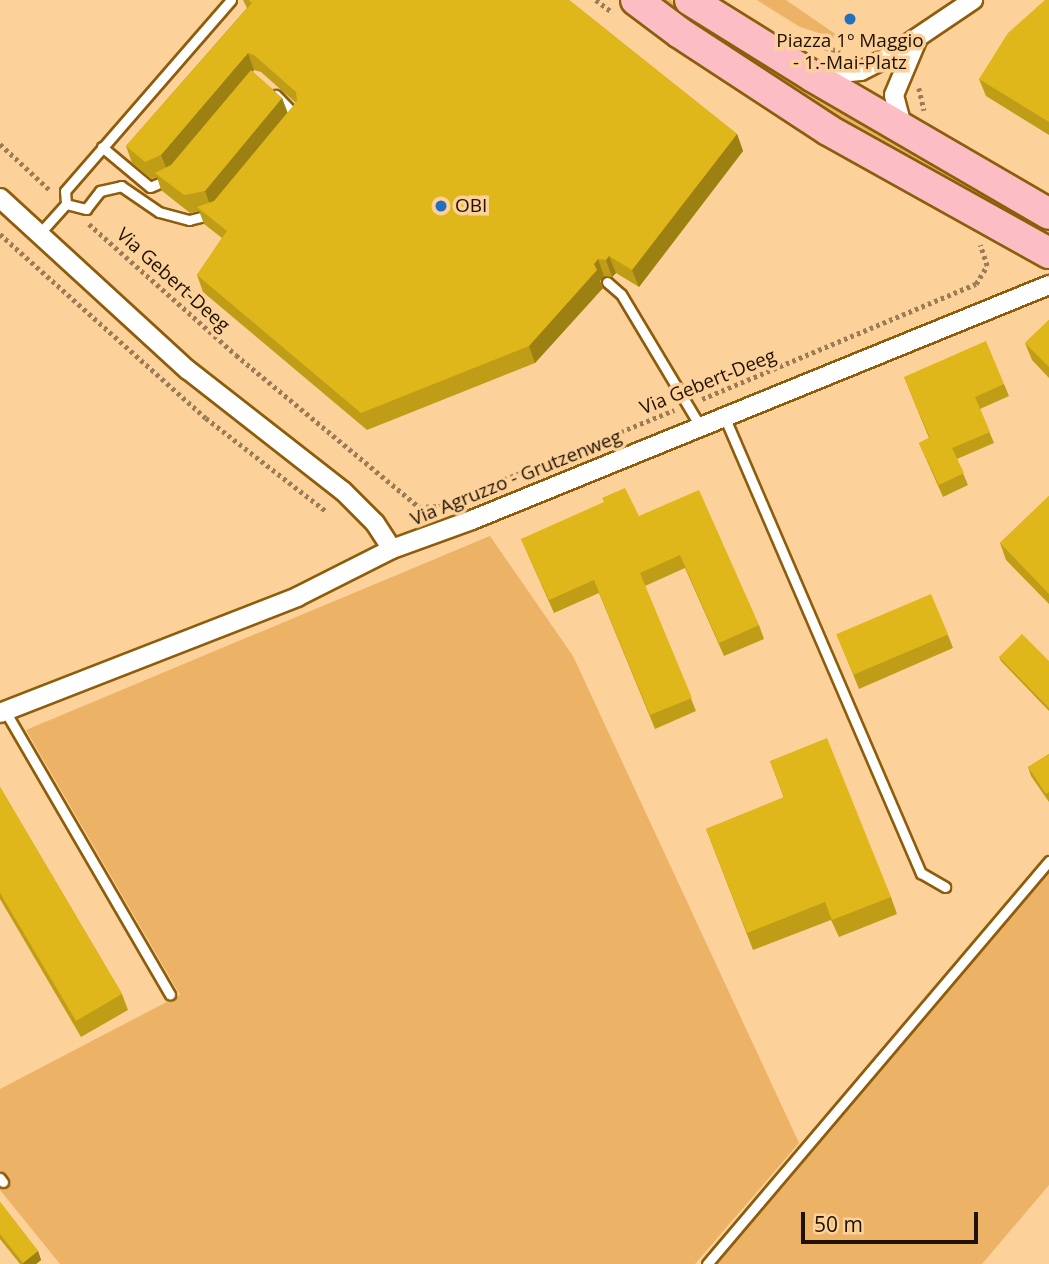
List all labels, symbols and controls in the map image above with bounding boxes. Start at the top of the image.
marker: Piazza 1º Maggio - 1.-Mai-Platz [842,11,858,27]
place label: Piazza 1º Maggio - 1.-Mai-Platz [776,30,924,74]
place label: OBI [455,195,487,217]
marker: OBI [433,198,449,214]
street label: Via Gebert-Deeg [112,223,234,337]
street label: Via Gebert-Deeg [637,344,779,420]
street label: Via Agruzzo - Grutzenweg [407,425,625,531]
scale bar [804,1198,981,1242]
text: 50 m [814,1210,863,1238]

